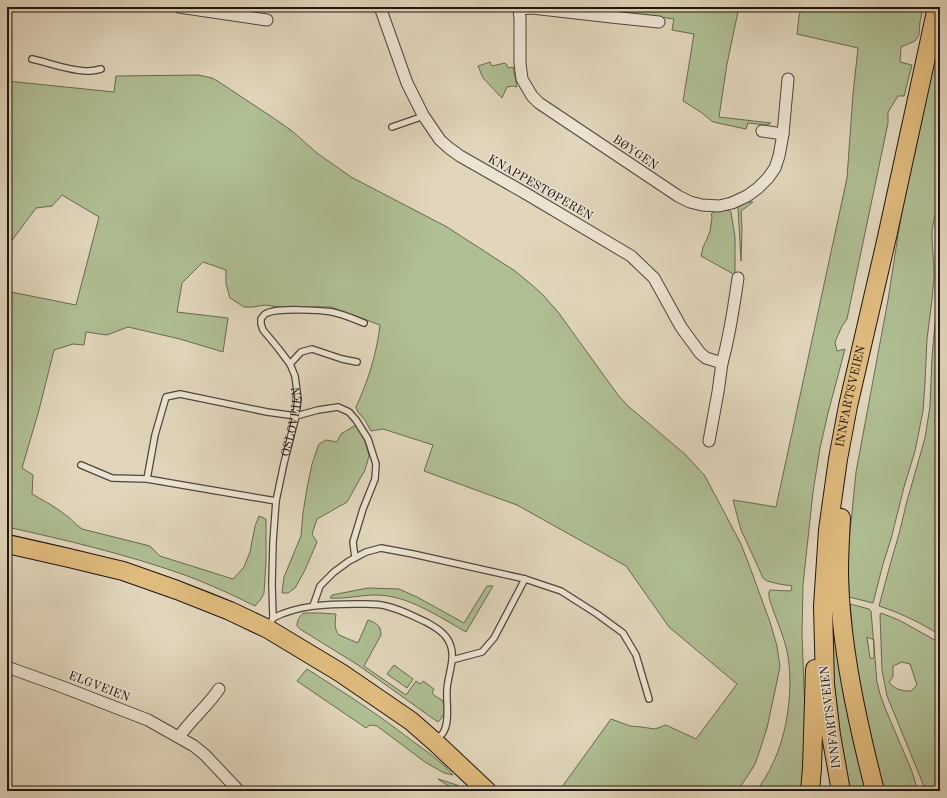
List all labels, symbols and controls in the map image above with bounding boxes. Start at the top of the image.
street label: BØYGEN [610,134,660,172]
street label: KNAPPESTØPEREN [486,153,594,223]
street label: INNFARTSVEIEN [834,344,868,448]
street label: OSLOVEIEN [280,386,304,458]
street label: INNFARTSVEIEN [819,665,843,769]
street label: ELGVEIEN [67,670,131,704]

